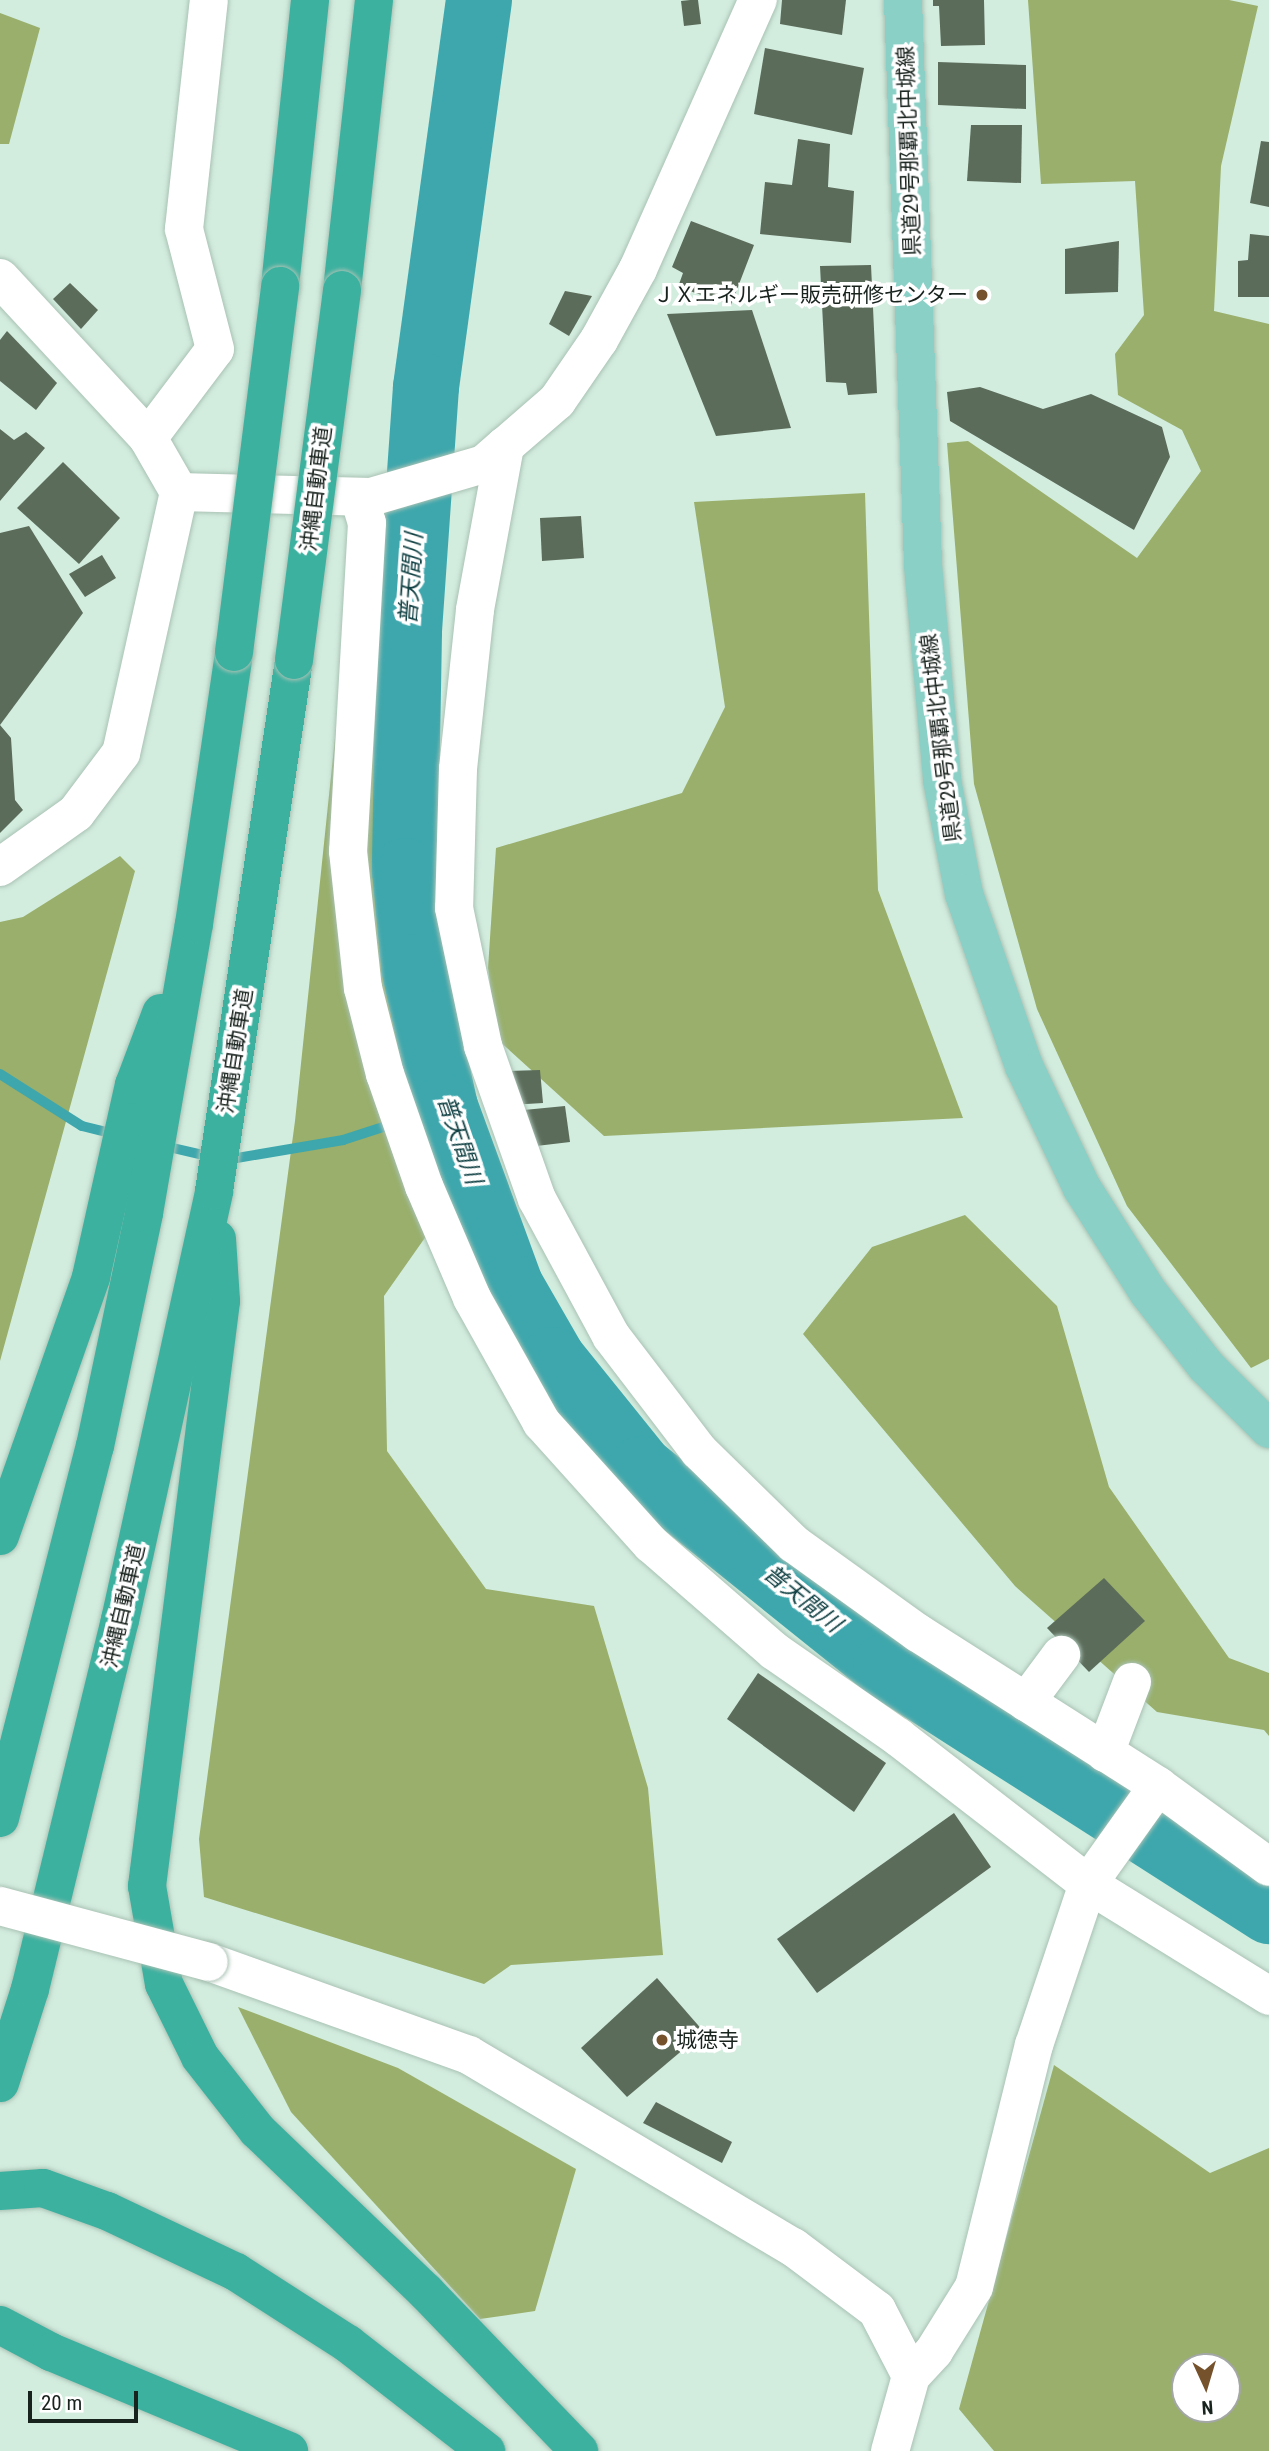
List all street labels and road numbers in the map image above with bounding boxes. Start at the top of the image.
street label: 県道29号那覇北中城線 [893,46,925,256]
street label: 沖縄自動車道 [296,425,336,553]
street label: 県道29号那覇北中城線 [916,632,966,844]
street label: 沖縄自動車道 [213,987,257,1115]
street label: 沖縄自動車道 [97,1542,149,1670]

